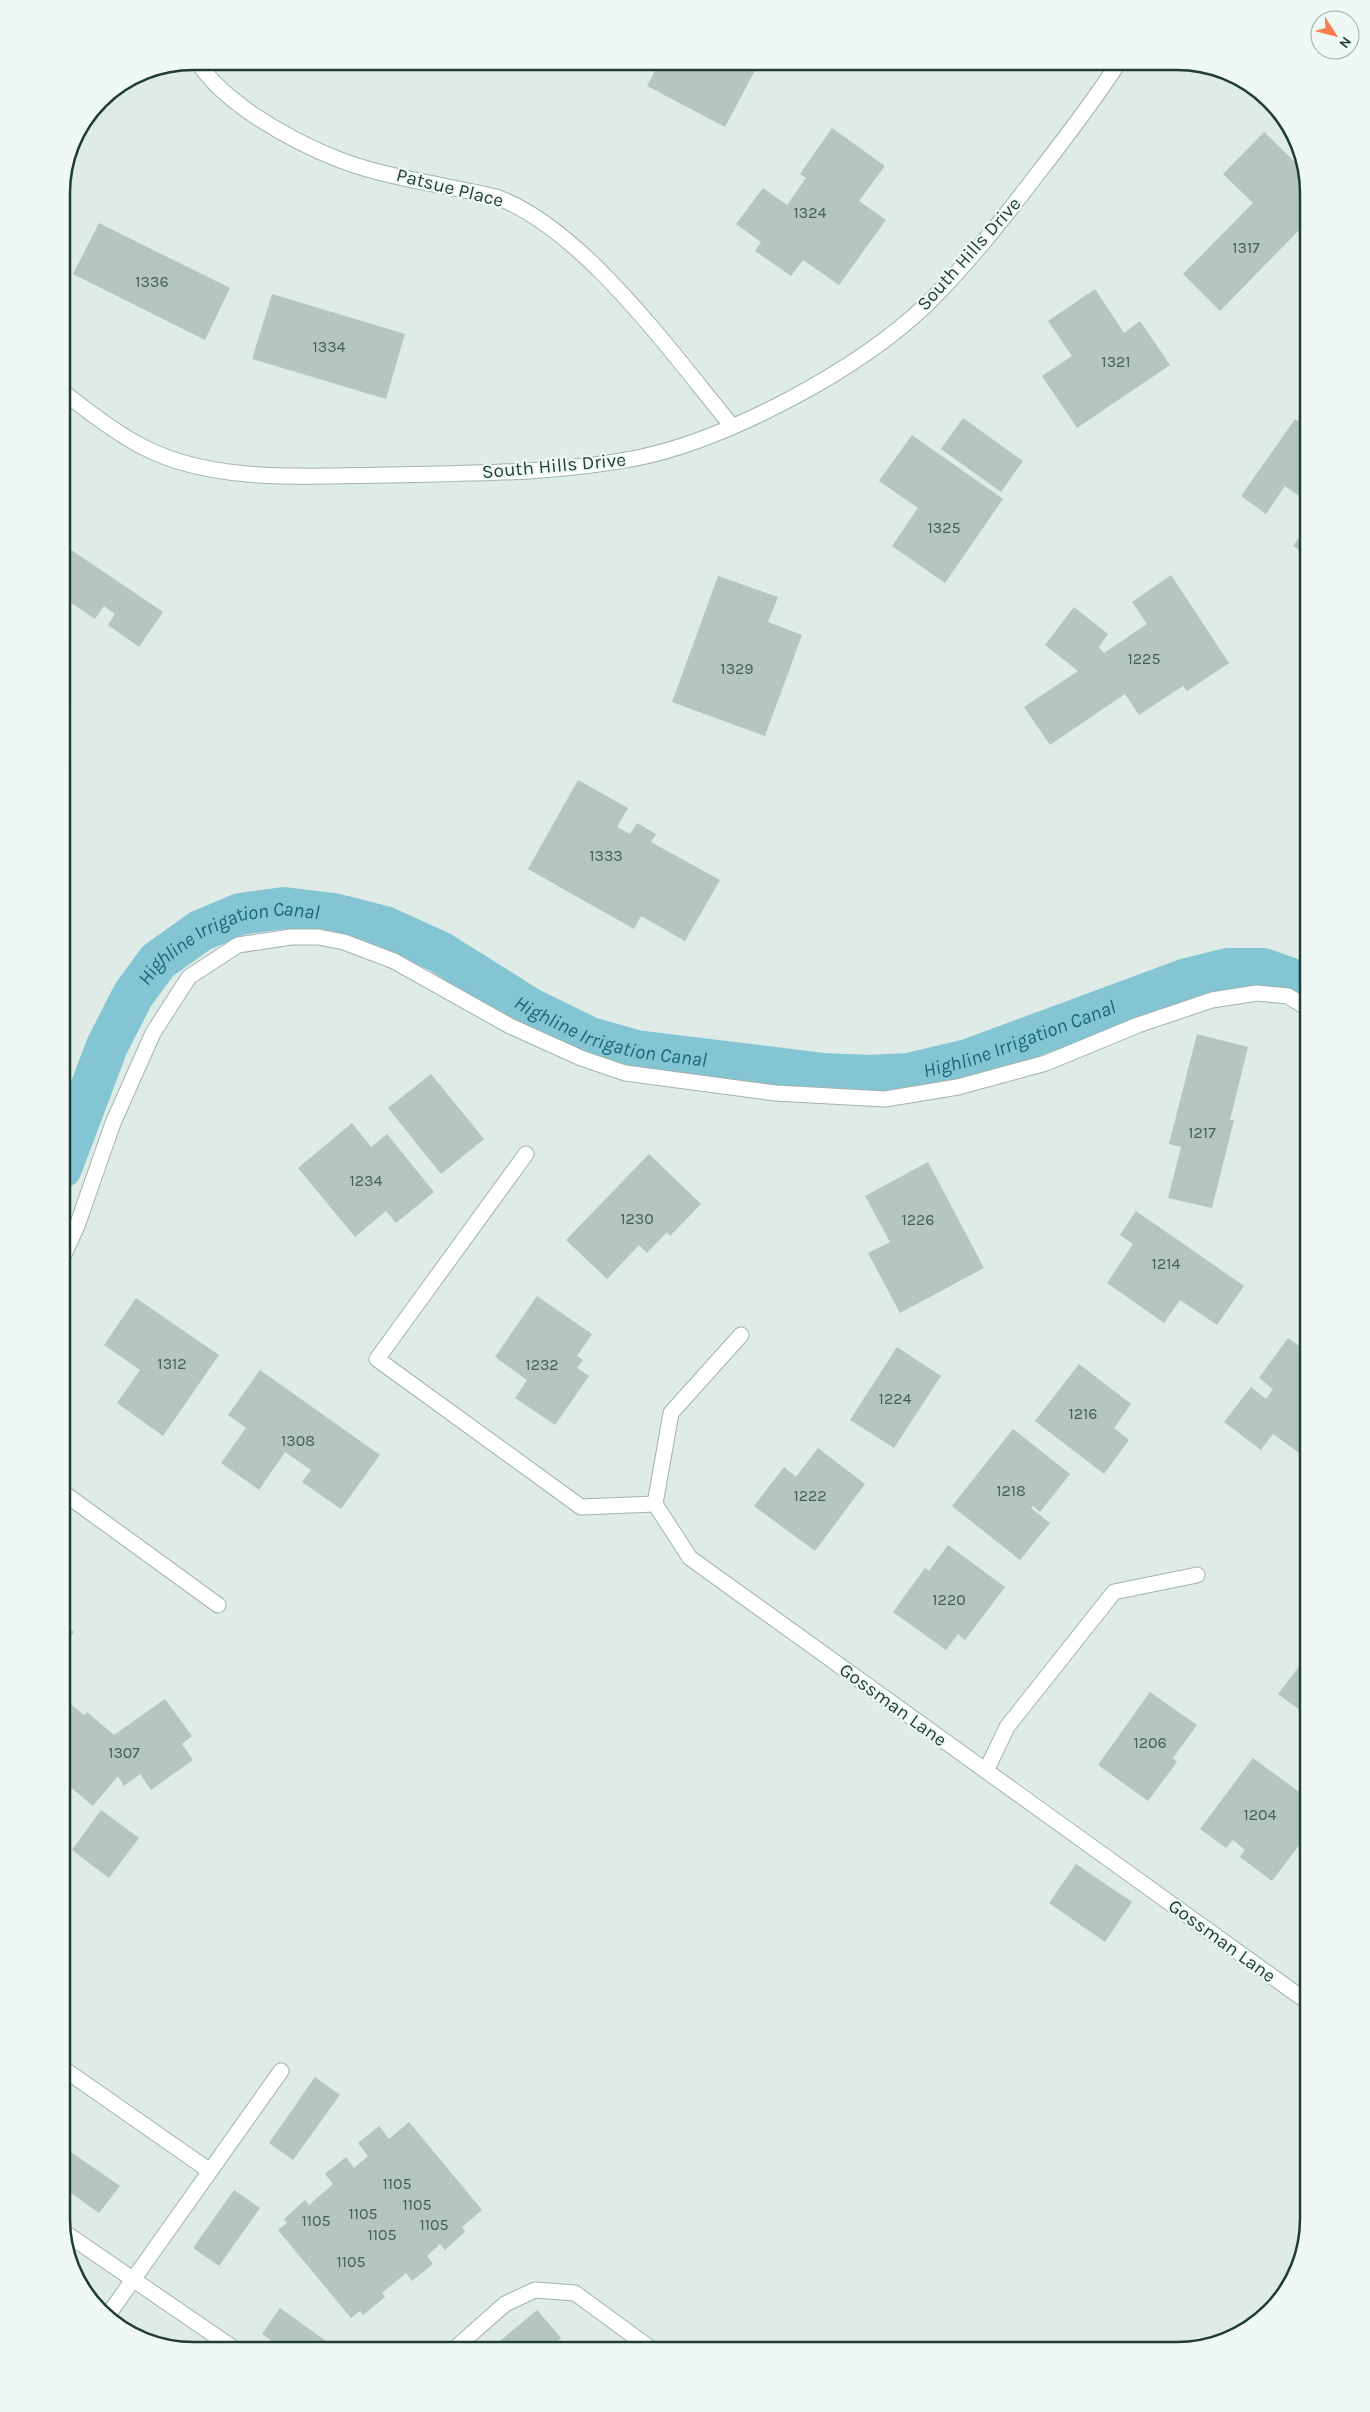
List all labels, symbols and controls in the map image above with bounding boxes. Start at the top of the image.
north arrow [1310,10,1360,60]
text: N [1335,33,1355,51]
street label: Patsue Place [394,164,506,212]
street label: South Hills Drive [913,193,1025,315]
house number: 1324 [794,203,827,222]
house number: 1317 [1232,238,1260,257]
house number: 1336 [135,272,169,291]
house number: 1334 [312,337,346,356]
house number: 1321 [1101,352,1131,371]
street label: South Hills Drive [481,449,627,483]
house number: 1325 [927,518,961,537]
house number: 1225 [1128,649,1160,668]
house number: 1329 [720,659,754,678]
house number: 1333 [589,846,623,865]
water label: Highline Irrigation Canal [133,897,321,989]
water label: Highline Irrigation Canal [510,990,708,1071]
water label: Highline Irrigation Canal [921,995,1119,1082]
house number: 1217 [1188,1123,1216,1142]
house number: 1234 [350,1171,383,1190]
house number: 1230 [620,1209,654,1228]
house number: 1226 [902,1210,935,1229]
house number: 1214 [1152,1254,1180,1273]
house number: 1312 [157,1354,187,1373]
house number: 1232 [525,1355,559,1374]
house number: 1224 [879,1389,911,1408]
house number: 1216 [1068,1404,1098,1423]
house number: 1308 [281,1431,315,1450]
house number: 1218 [996,1481,1026,1500]
house number: 1222 [793,1486,827,1505]
house number: 1220 [932,1590,966,1609]
street label: Gossman Lane [835,1659,951,1751]
house number: 1206 [1133,1733,1167,1752]
house number: 1307 [108,1743,140,1762]
house number: 1204 [1244,1805,1277,1824]
street label: Gossman Lane [1164,1895,1280,1987]
house number: 1105 [382,2174,412,2193]
house number: 1105 [402,2195,432,2214]
house number: 1105 [348,2204,378,2223]
house number: 1105 [301,2211,331,2230]
house number: 1105 [419,2215,449,2234]
house number: 1105 [367,2225,397,2244]
house number: 1105 [336,2252,366,2271]

